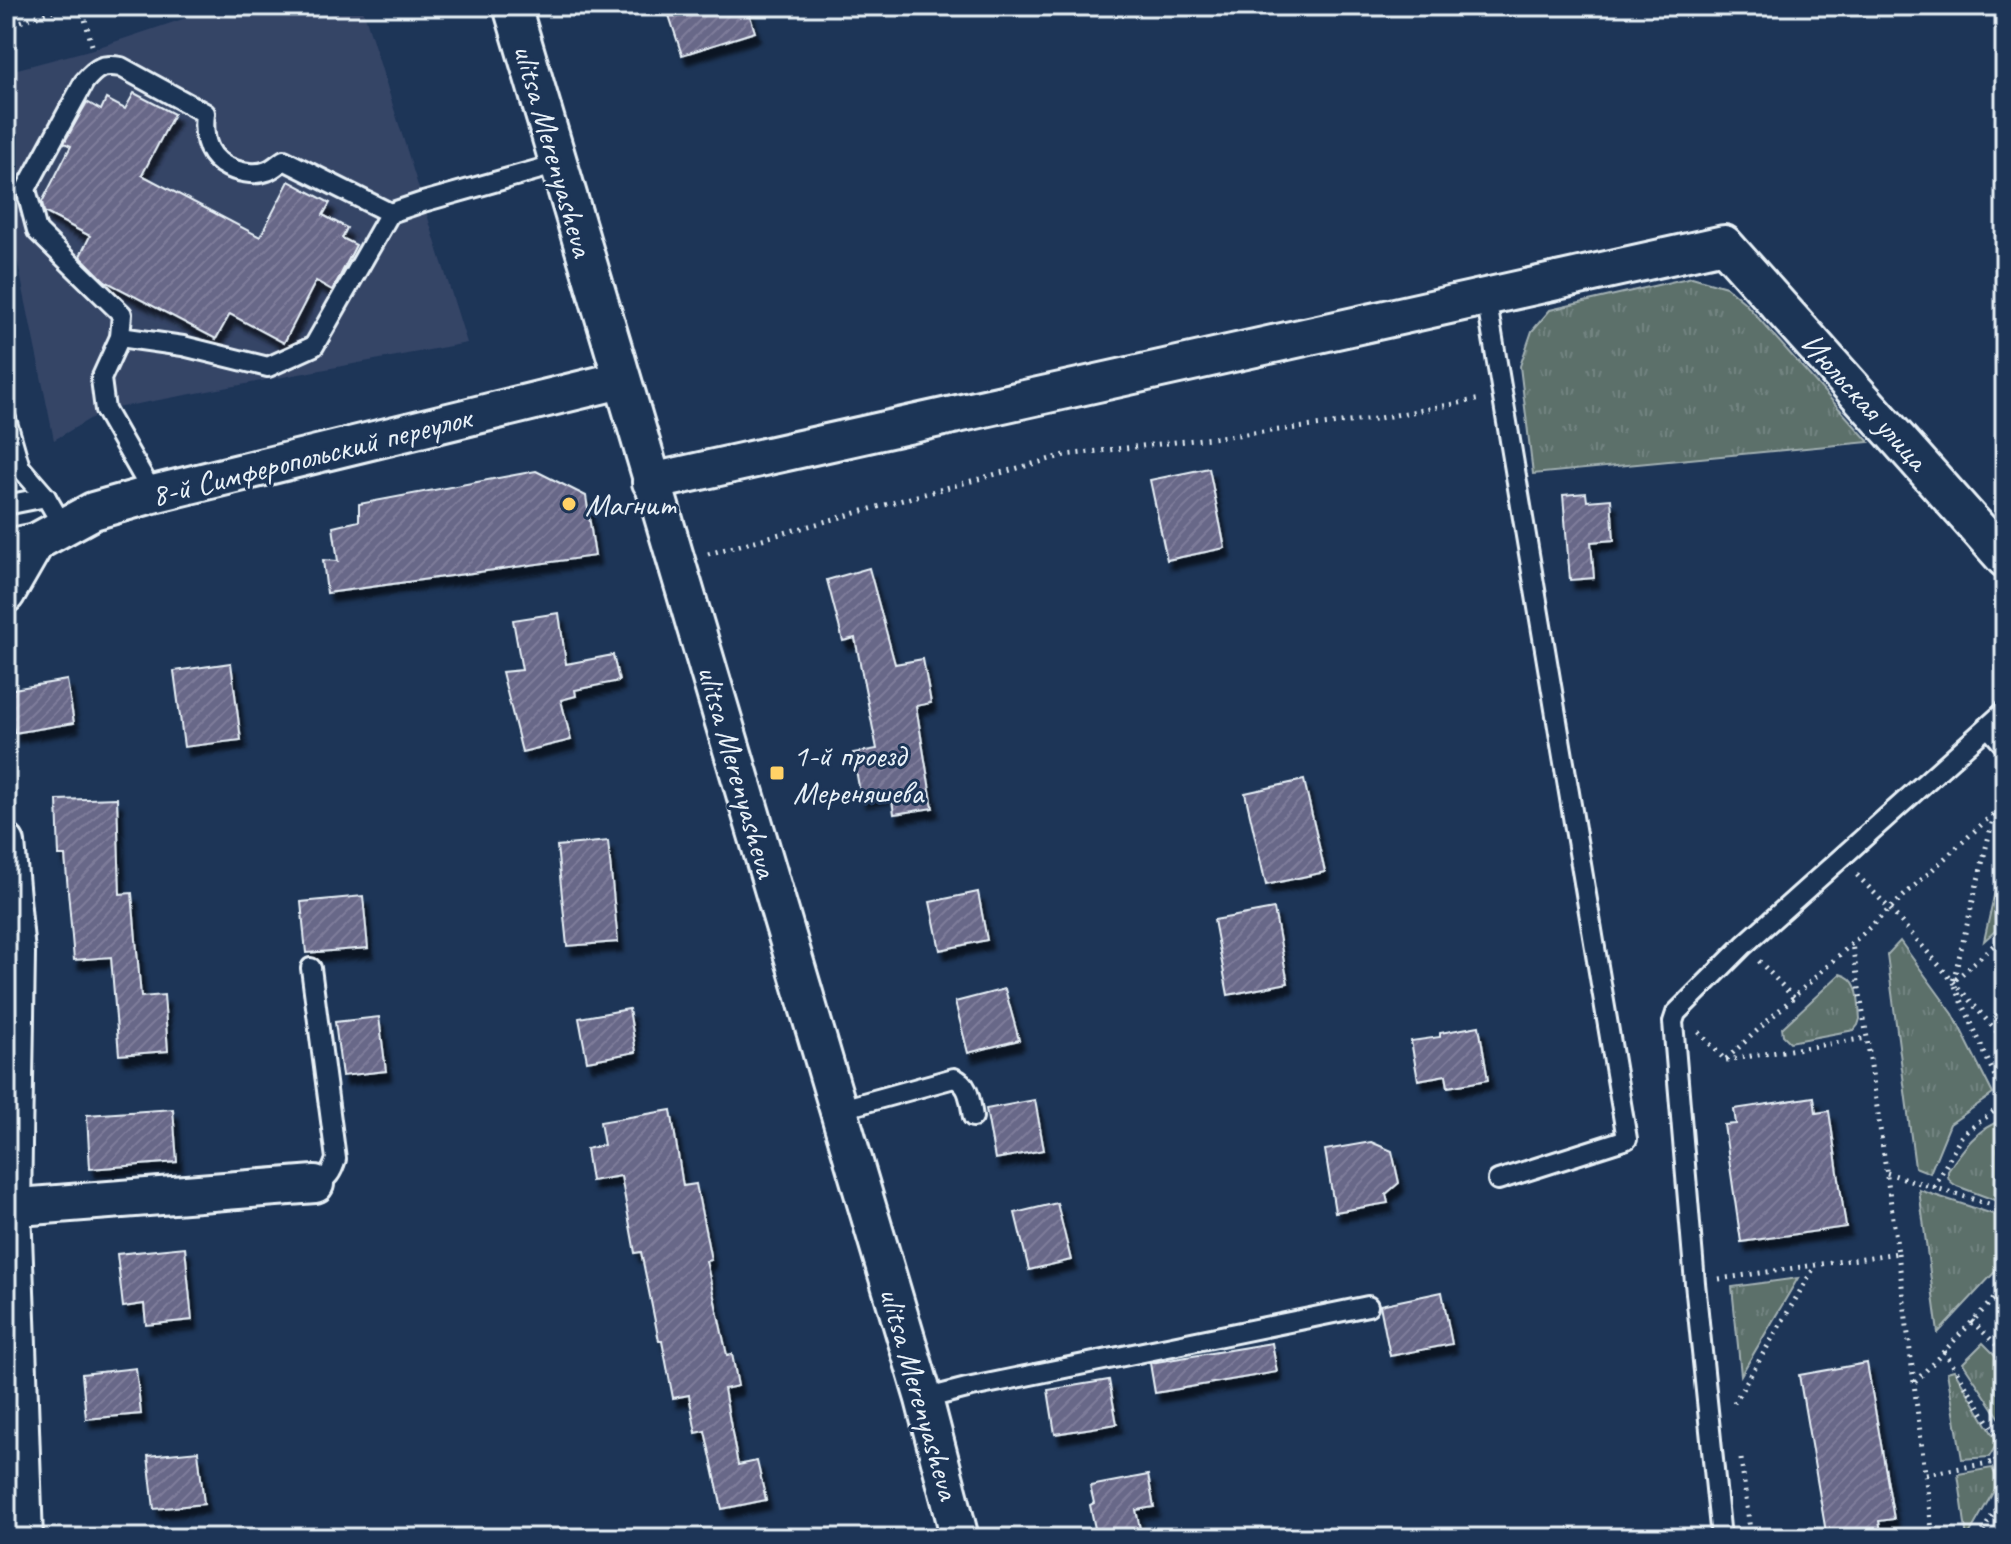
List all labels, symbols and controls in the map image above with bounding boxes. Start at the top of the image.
street label: ulitsa Merenyasheva [504,39,604,263]
street label: Июльская улица [1792,324,1939,481]
street label: 8-й Симферопольский переулок [147,396,478,516]
place label: Магнит [585,484,677,525]
marker: Магнит [560,495,578,513]
street label: ulitsa Merenyasheva [688,660,788,884]
place label: 1-й проезд Мереняшева [793,735,925,813]
marker: 1-й проезд Мереняшева [768,764,786,782]
street label: ulitsa Merenyasheva [870,1282,970,1506]

